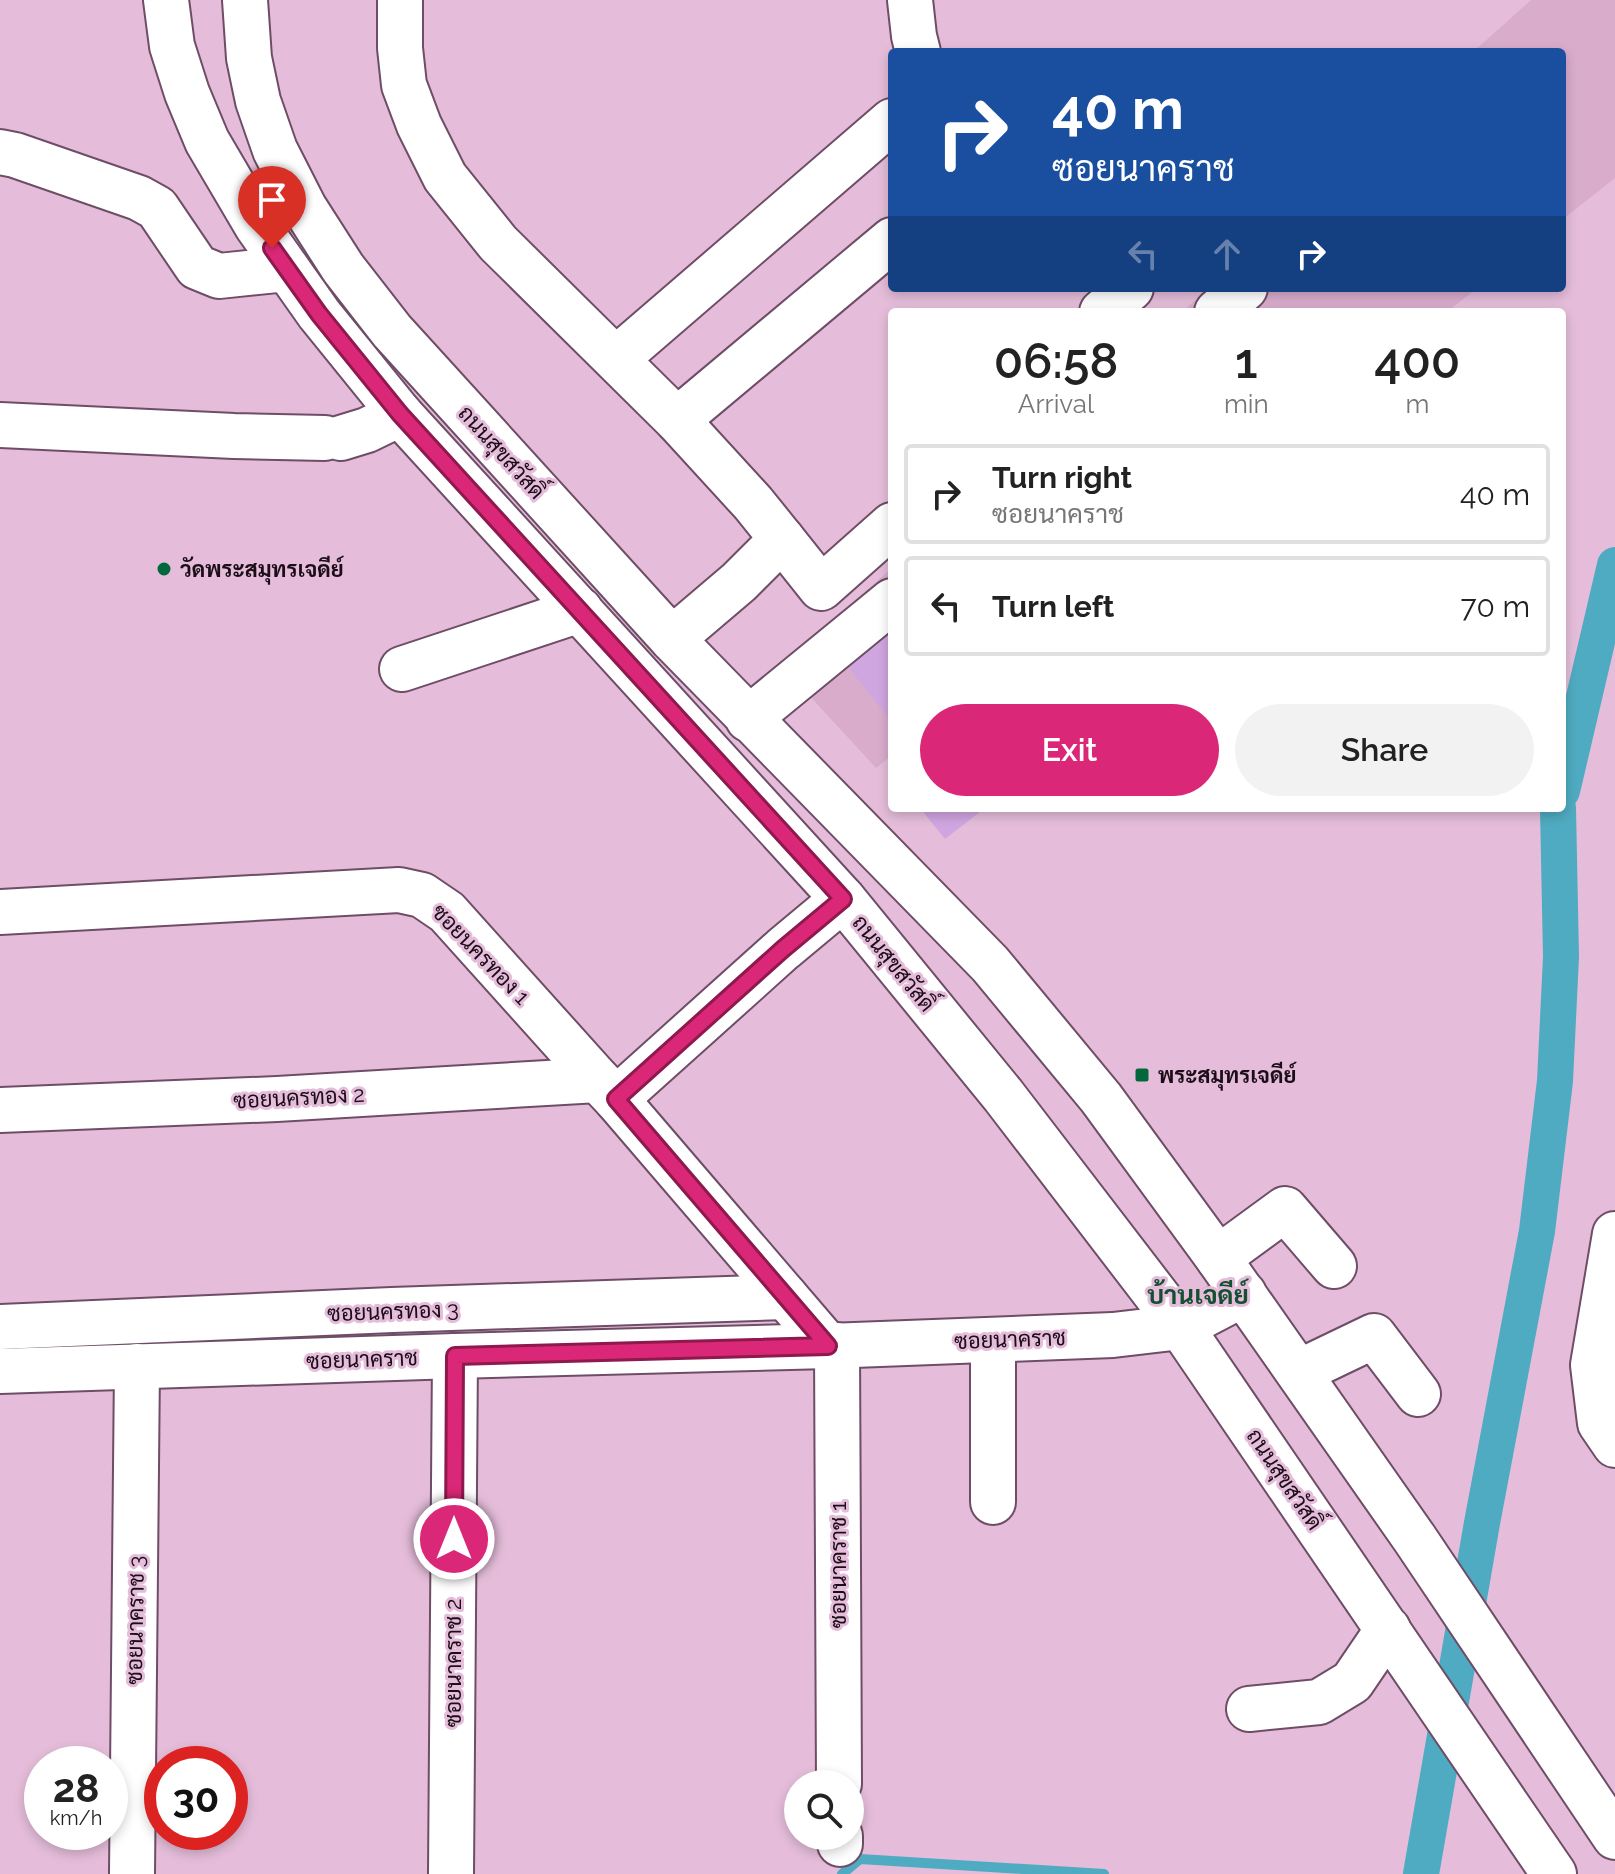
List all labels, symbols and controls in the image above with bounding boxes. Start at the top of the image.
text: 40 m [1052,76,1184,142]
icon: right [920,80,1024,184]
text: ซอยนาคราช [1052,147,1235,189]
pin [238,166,306,248]
icon: arrive [250,178,294,222]
icon: left [1121,232,1165,276]
icon: ahead [1205,232,1249,276]
icon: right [1289,232,1333,276]
text: 06:58 [994,333,1118,389]
text: 1 [1235,333,1258,389]
text: 400 [1374,333,1460,389]
text: Arrival [1018,389,1094,419]
text: min [1224,389,1269,419]
text: m [1405,389,1429,419]
street label: ถนนสุขสวัสดิ์ [451,396,555,506]
text: Turn right [992,460,1132,495]
icon: right [924,472,968,516]
text: 40 m [1460,477,1530,512]
text: ซอยนาคราช [992,499,1124,529]
place label: วัดพระสมุทรเจดีย์ [180,555,345,585]
marker: วัดพระสมุทรเจดีย์ [155,560,173,578]
icon: left [924,584,968,628]
text: Turn left [992,589,1114,624]
text: 70 m [1460,589,1530,624]
button: Exit [920,704,1219,796]
button: Share [1235,704,1534,796]
street label: ซอยนครทอง 1 [427,898,535,1010]
street label: ถนนสุขสวัสดิ์ [845,906,945,1018]
place label: พระสมุทรเจดีย์ [1158,1061,1297,1091]
marker: พระสมุทรเจดีย์ [1133,1066,1151,1084]
street label: ซอยนครทอง 2 [233,1081,365,1113]
district label: บ้านเจดีย์ [1147,1278,1250,1310]
street label: ซอยนครทอง 3 [327,1296,459,1326]
street label: ซอยนาคราช [954,1324,1066,1354]
street label: ซอยนาคราช [306,1344,418,1374]
street label: ถนนสุขสวัสดิ์ [1239,1420,1333,1536]
position arrow [412,1497,496,1581]
street label: ซอยนาคราช 1 [825,1502,851,1628]
street label: ซอยนาคราช 3 [121,1555,149,1685]
street label: ซอยนาคราช 2 [440,1599,466,1727]
speed limit sign: 30 [144,1746,248,1850]
text: 28 [53,1764,99,1811]
map controls [784,1770,864,1850]
button: search [784,1770,864,1850]
text: km/h [50,1806,102,1830]

